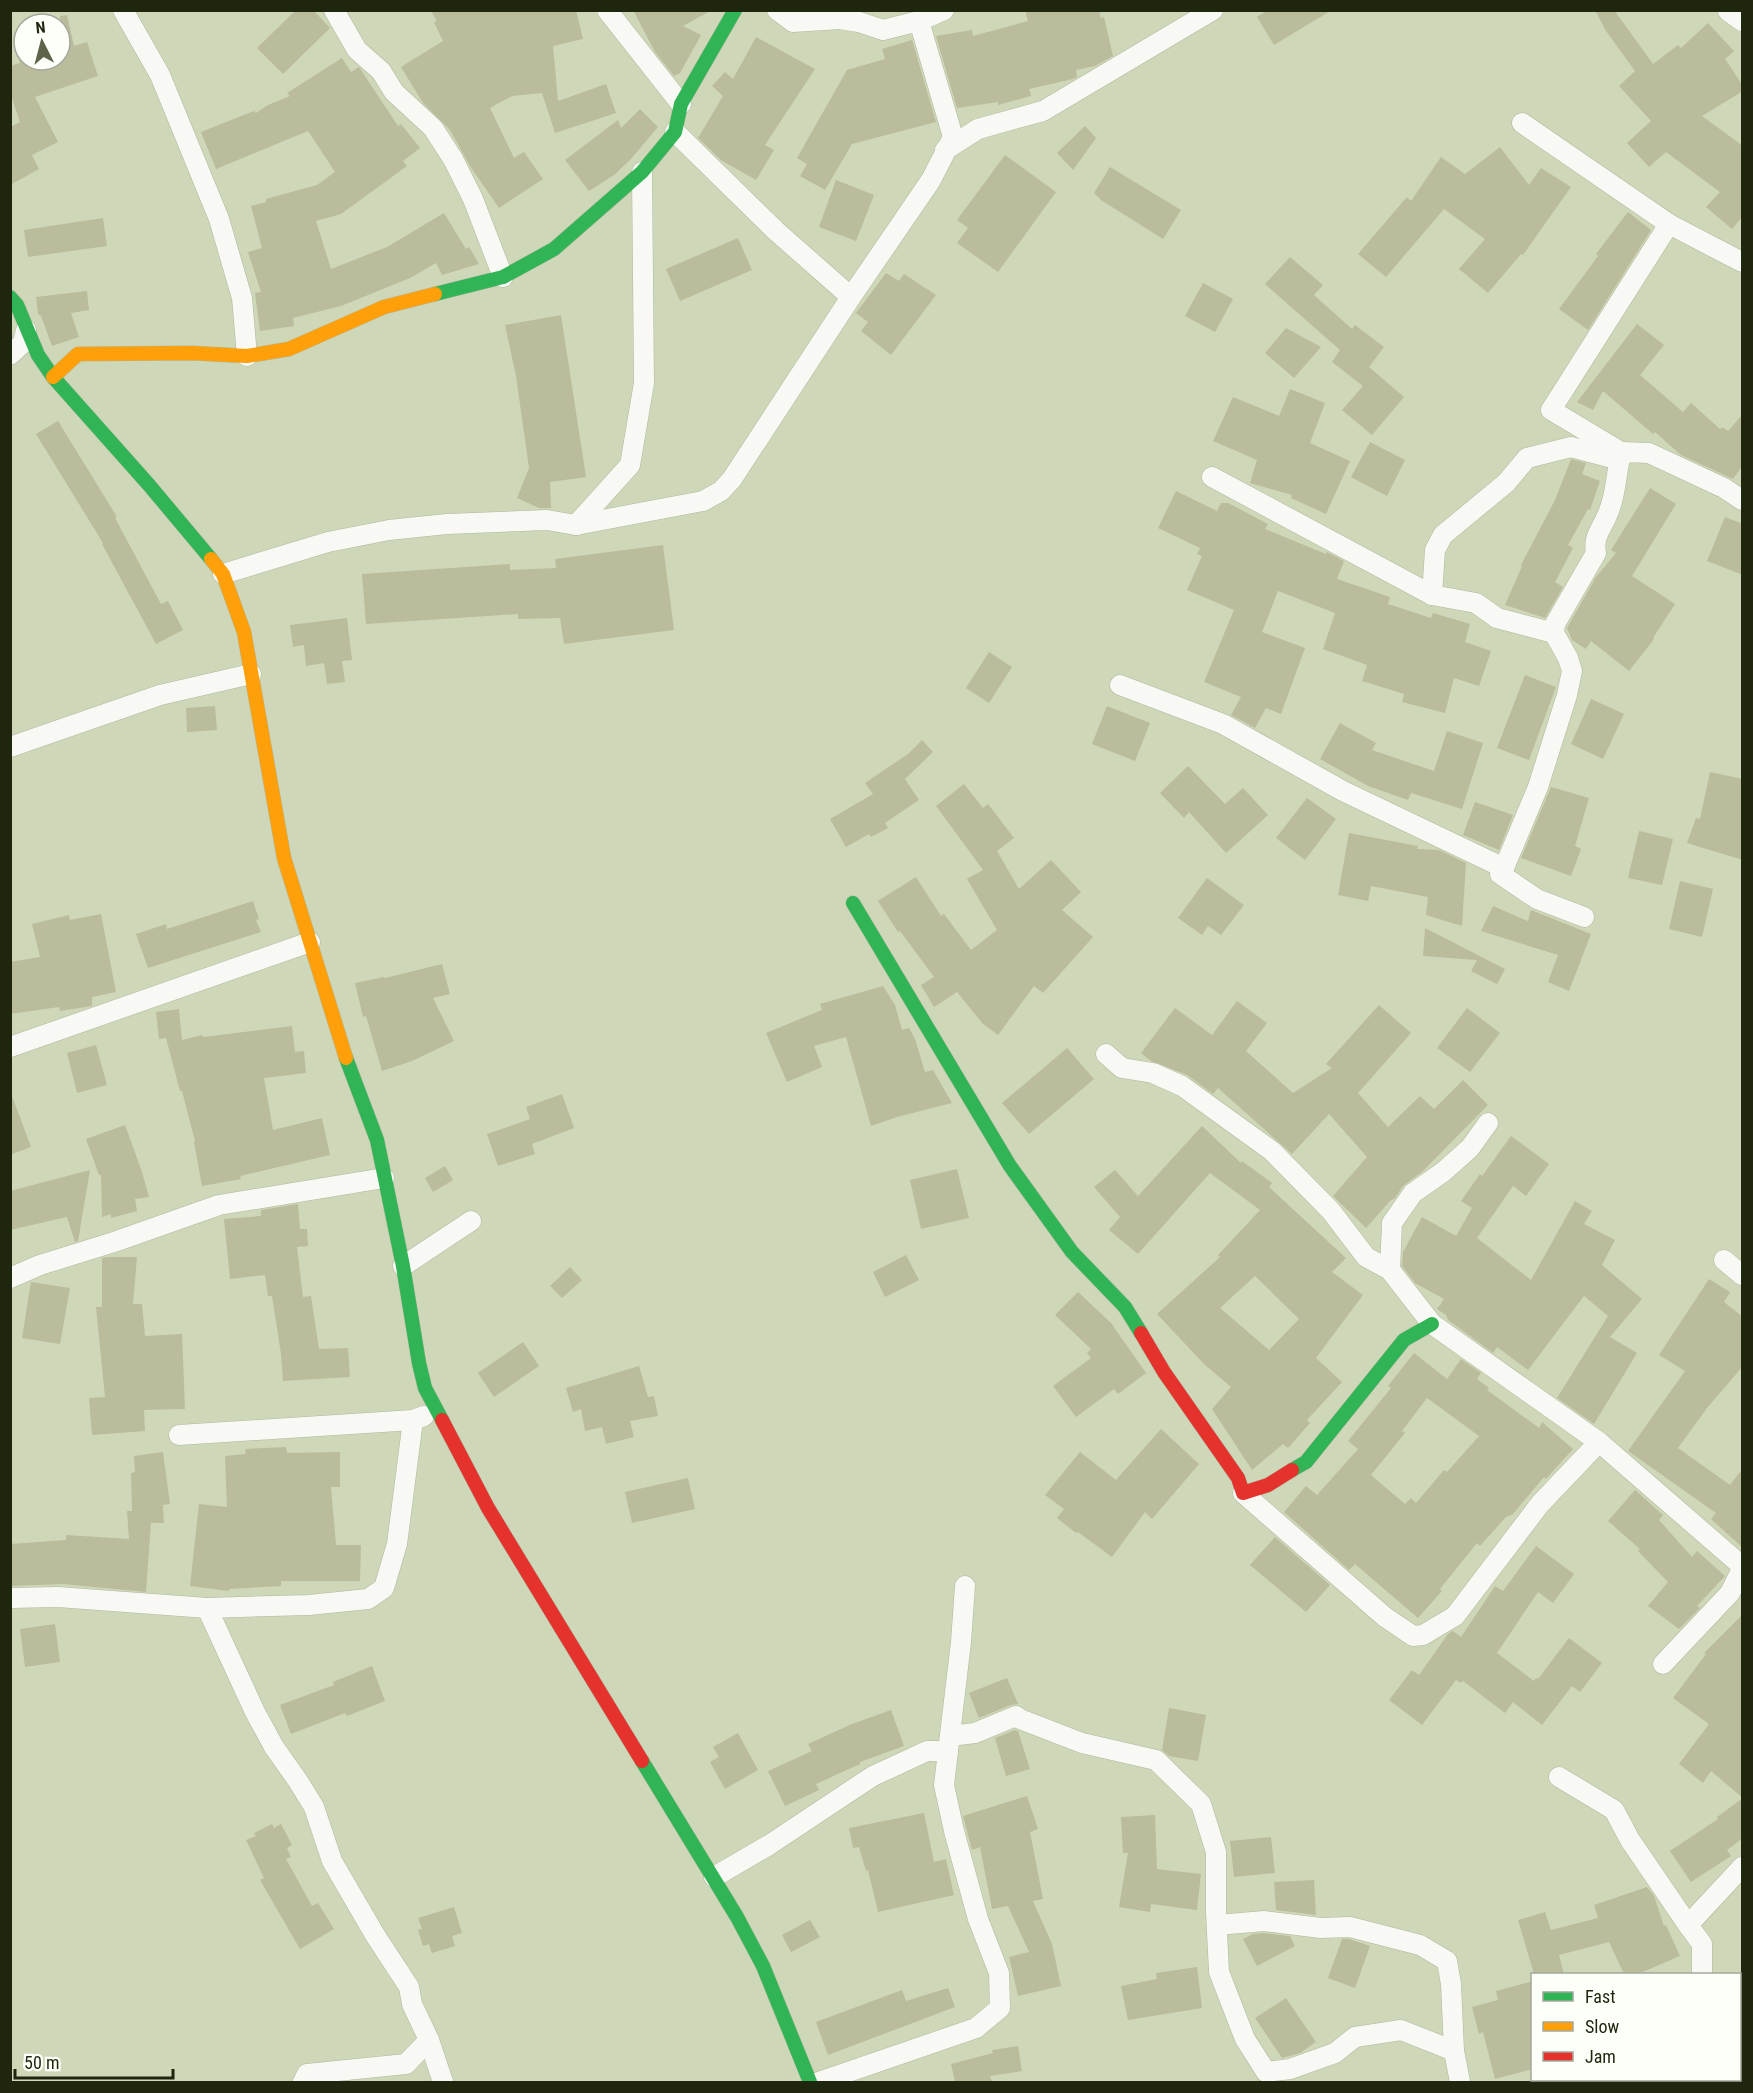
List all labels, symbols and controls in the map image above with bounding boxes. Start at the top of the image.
north arrow [12,12,72,72]
text: N [35,18,46,38]
legend [1531,1973,1741,2081]
text: Fast [1585,1986,1616,2007]
text: Slow [1585,2016,1620,2037]
scale bar [15,2042,172,2080]
text: Jam [1585,2046,1616,2067]
text: 50 m [24,2052,59,2073]

